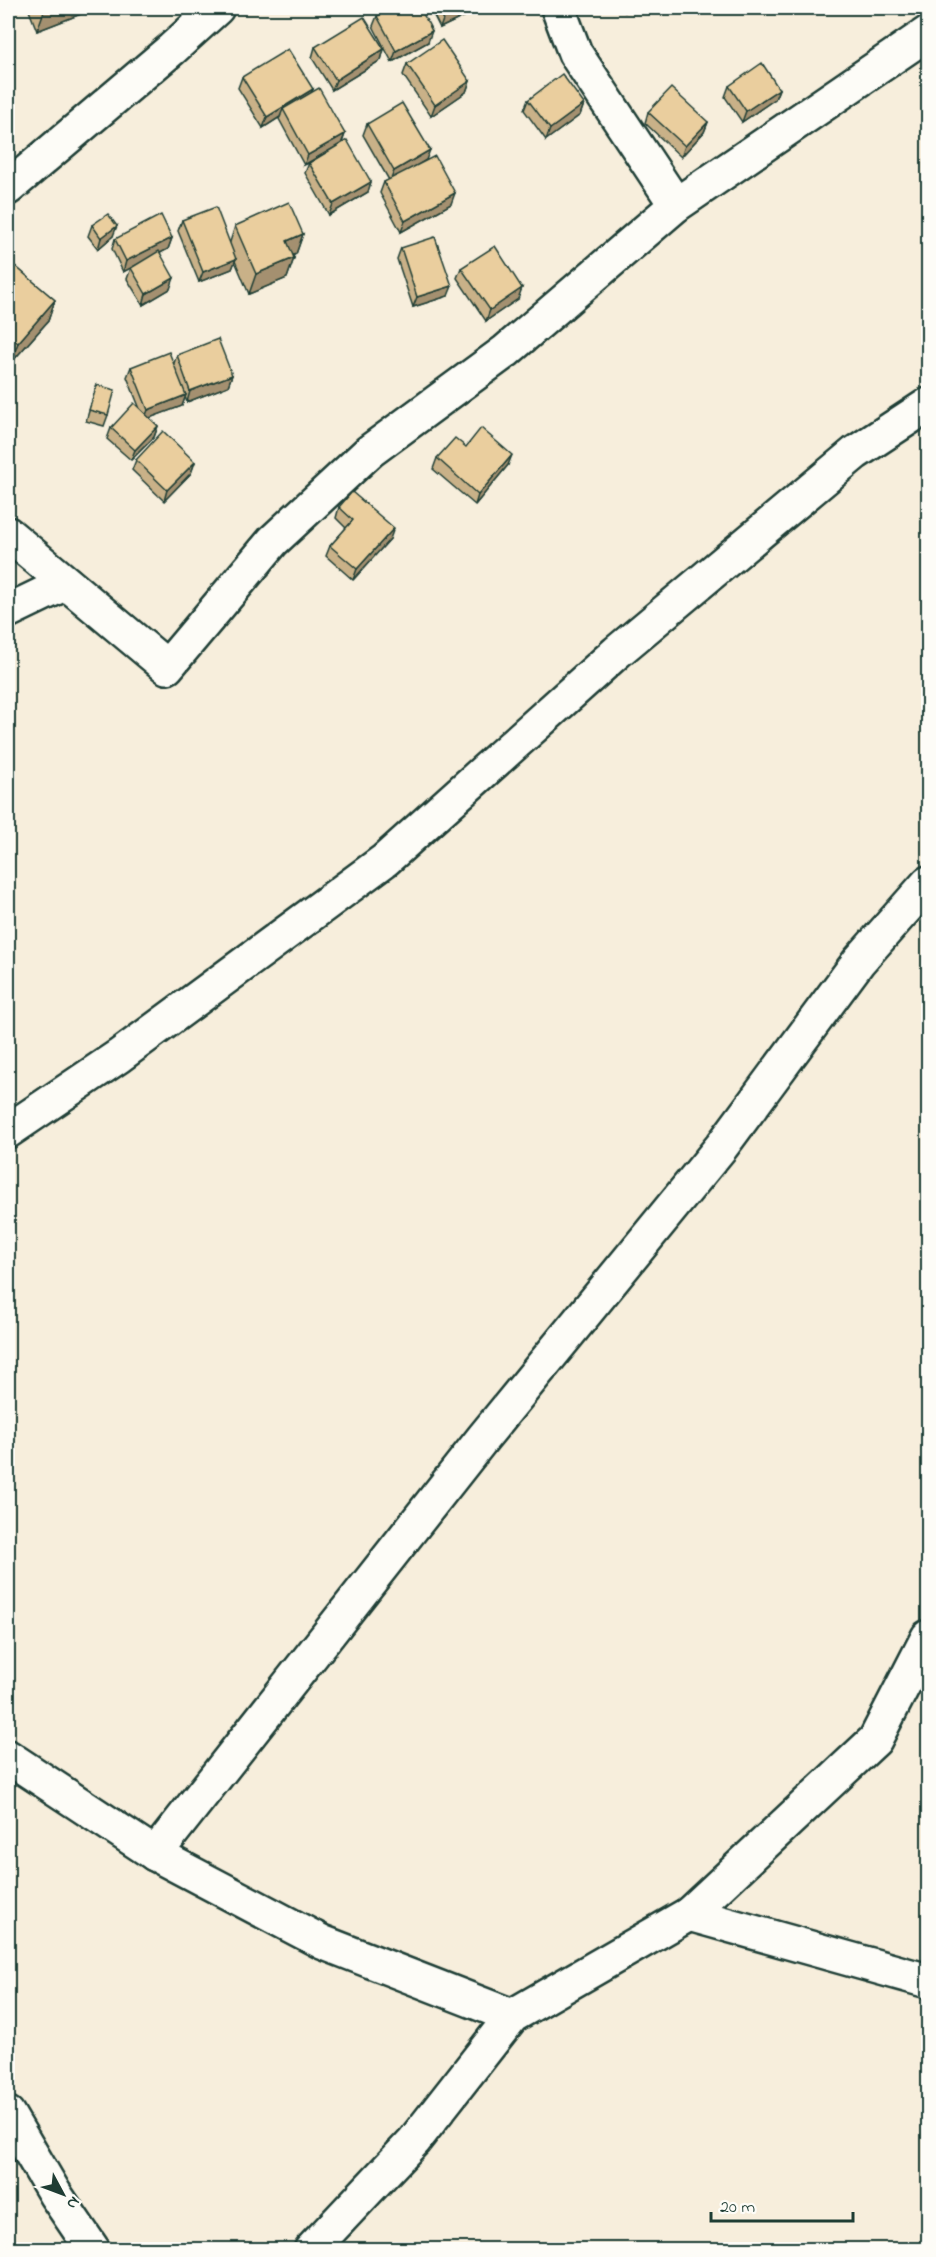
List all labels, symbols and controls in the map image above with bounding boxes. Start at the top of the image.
north arrow [33,2164,93,2224]
scale bar [711,2185,854,2223]
text: N [60,2191,85,2215]
text: 20 m [720,2195,755,2221]

